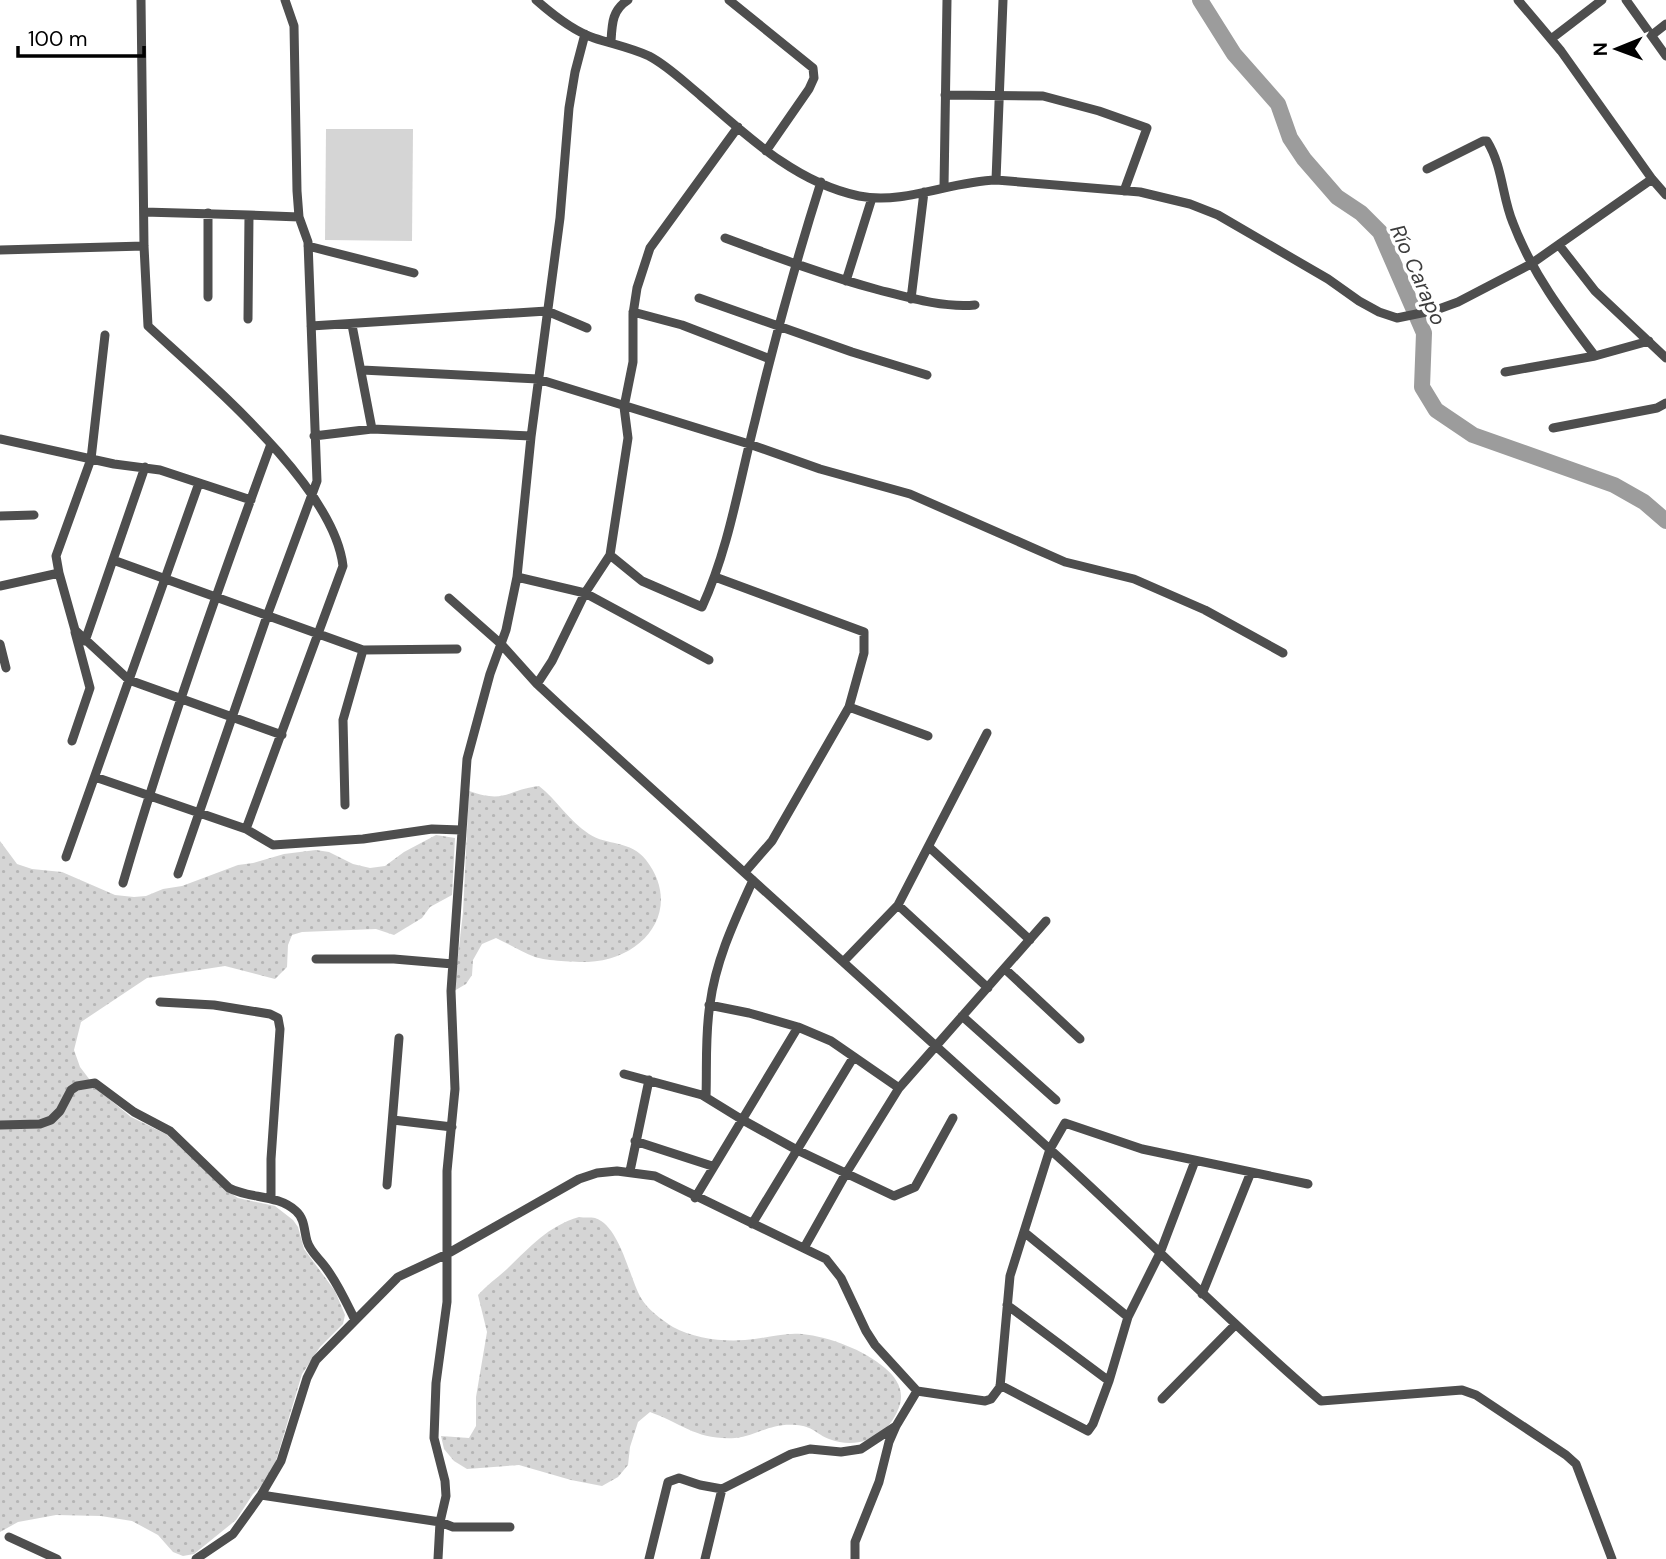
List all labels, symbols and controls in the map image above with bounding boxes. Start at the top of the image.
scale bar [18,14,144,58]
north arrow [1582,14,1652,84]
text: 100 m [28,25,88,53]
text: N [1588,42,1613,56]
water label: Río Carapo [1383,220,1453,330]

